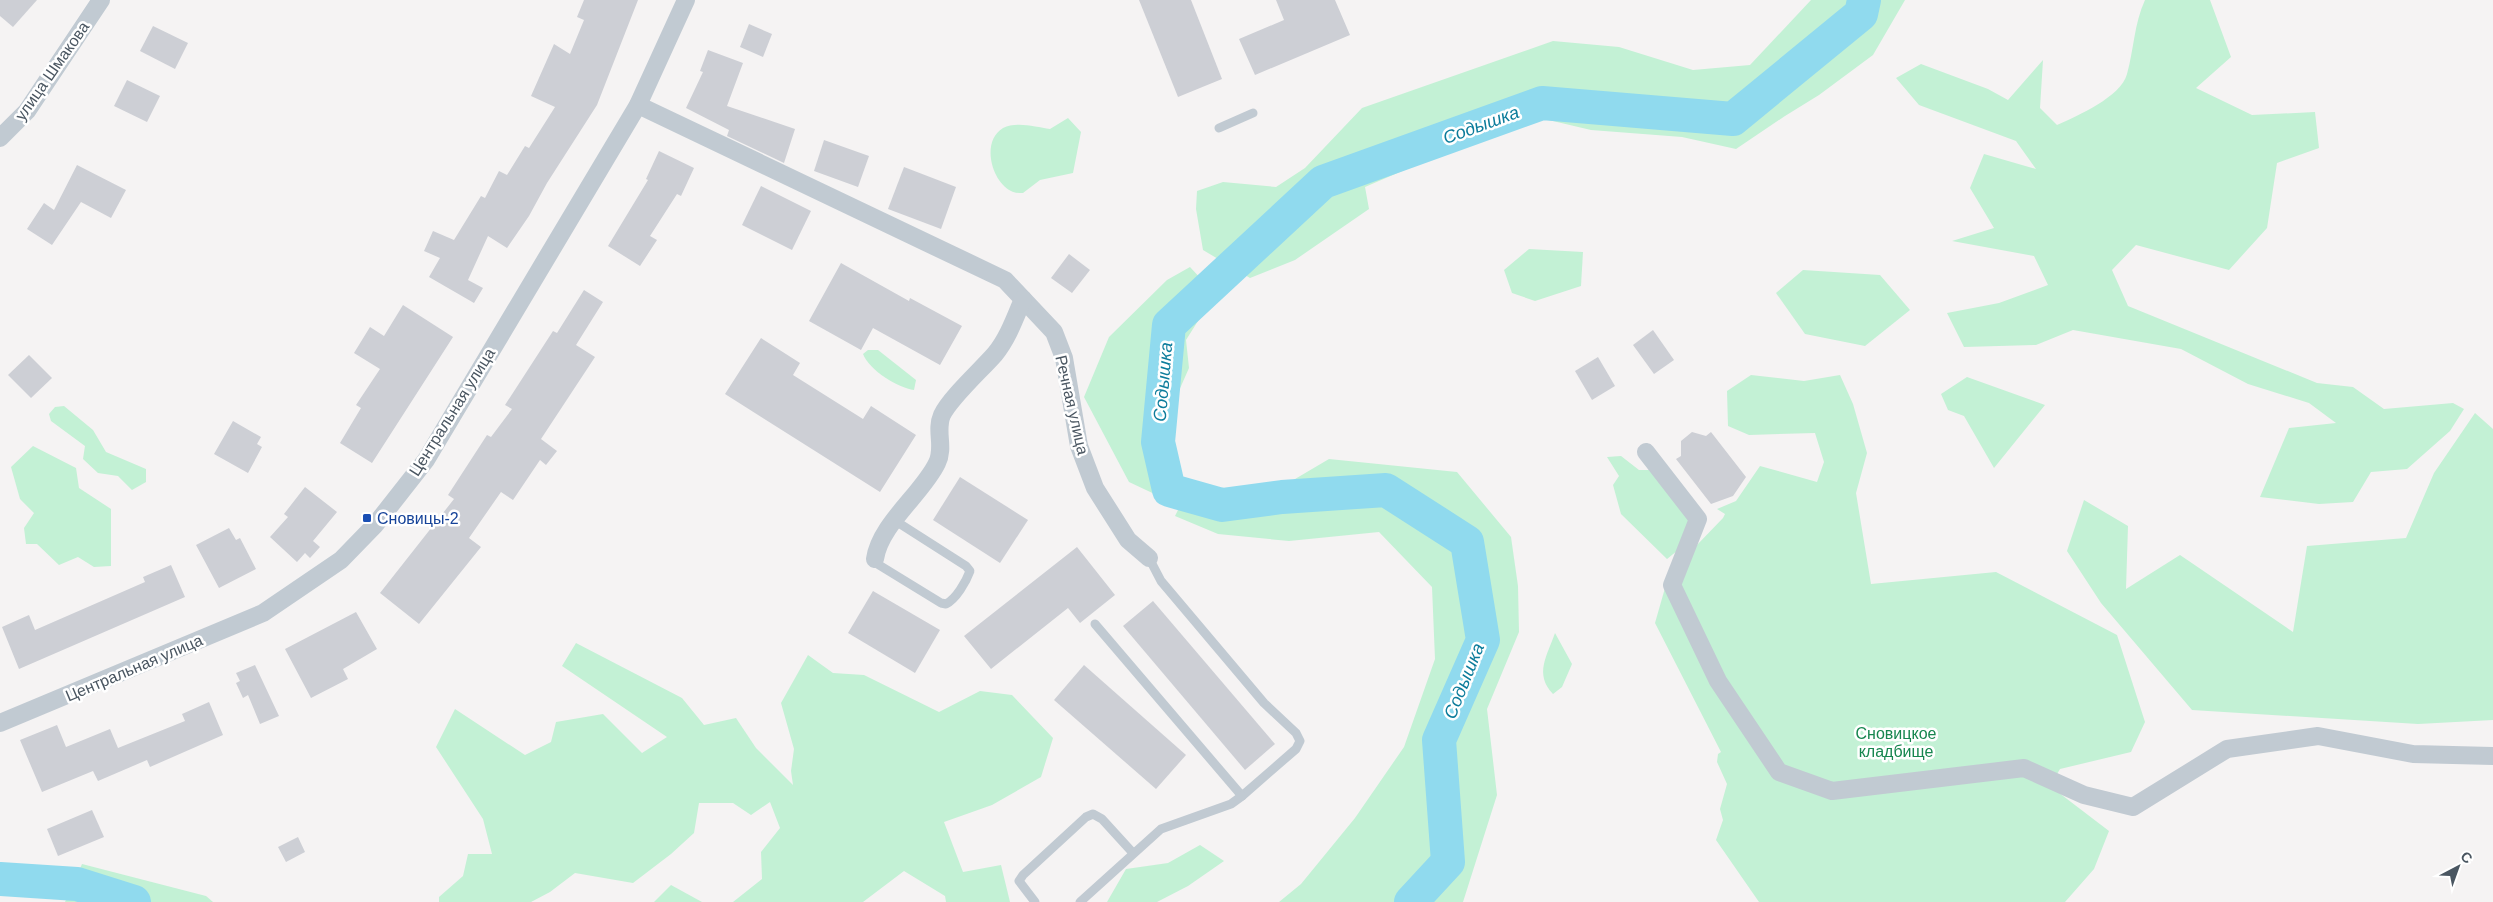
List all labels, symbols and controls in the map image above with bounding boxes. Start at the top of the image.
street label: улица Шмакова [12,18,92,124]
water label: Содышка [1440,102,1522,148]
water label: Содышка [1150,341,1176,423]
street label: Центральная улица [406,345,498,479]
street label: Речная улица [1052,354,1092,456]
place label: Сновицы-2 [377,510,459,527]
marker: Сновицы-2 [361,512,373,524]
street label: Центральная улица [63,631,205,705]
water label: Содышка [1440,640,1488,722]
park label: Сновицкое кладбище [1856,725,1937,760]
north arrow [2433,842,2483,892]
text: С [2457,848,2476,867]

